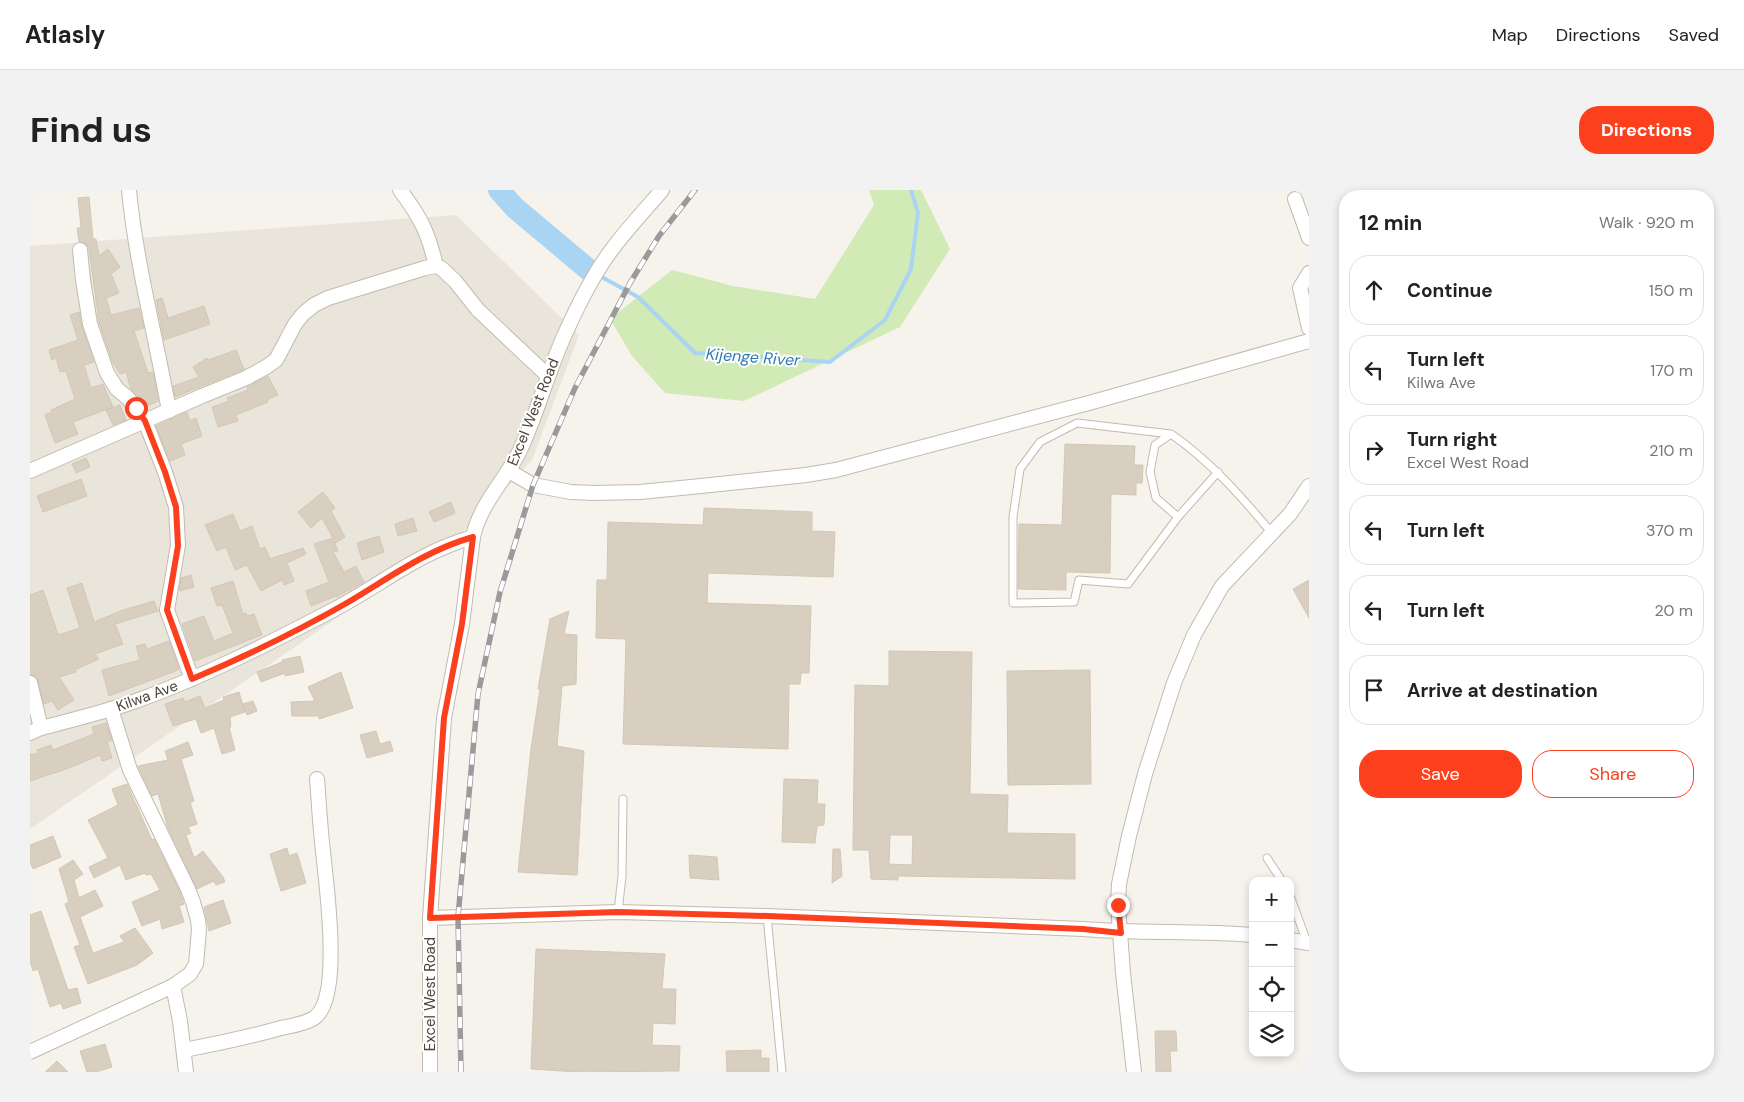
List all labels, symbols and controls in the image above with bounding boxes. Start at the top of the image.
text: Atlasly [25,19,105,50]
text: Map [1492,23,1528,47]
text: Directions [1556,23,1641,47]
text: Saved [1669,23,1719,47]
button: Directions [1579,106,1714,154]
text: Find us [30,107,152,153]
text: 12 min [1359,209,1422,237]
text: Walk · 920 m [1599,212,1694,233]
icon: ahead [1360,276,1388,304]
text: Continue [1407,278,1493,303]
text: 150 m [1649,280,1693,301]
water label: Kijenge River [705,343,802,371]
text: Turn left [1407,347,1485,372]
street label: Excel West Road [502,355,564,469]
icon: left [1360,356,1388,384]
text: 170 m [1650,360,1693,381]
text: Kilwa Ave [1407,372,1476,393]
route start [125,397,148,420]
text: Turn right [1407,427,1497,452]
icon: right [1360,436,1388,464]
text: 210 m [1649,440,1693,461]
text: Excel West Road [1407,452,1529,473]
icon: left [1360,516,1388,544]
text: Turn left [1407,518,1485,543]
text: 370 m [1646,520,1693,541]
icon: left [1360,596,1388,624]
text: Turn left [1407,598,1485,623]
text: 20 m [1654,600,1693,621]
street label: Kilwa Ave [113,676,181,716]
icon: arrive [1360,676,1388,704]
text: Arrive at destination [1407,678,1598,703]
button: Save [1359,750,1522,798]
button: Share [1532,750,1694,798]
map controls [1249,877,1294,1057]
button: + [1249,877,1294,922]
route end [1107,894,1130,917]
button: − [1249,922,1294,967]
street label: Excel West Road [420,937,440,1051]
button: locate [1249,967,1294,1012]
button: layers [1249,1012,1294,1057]

